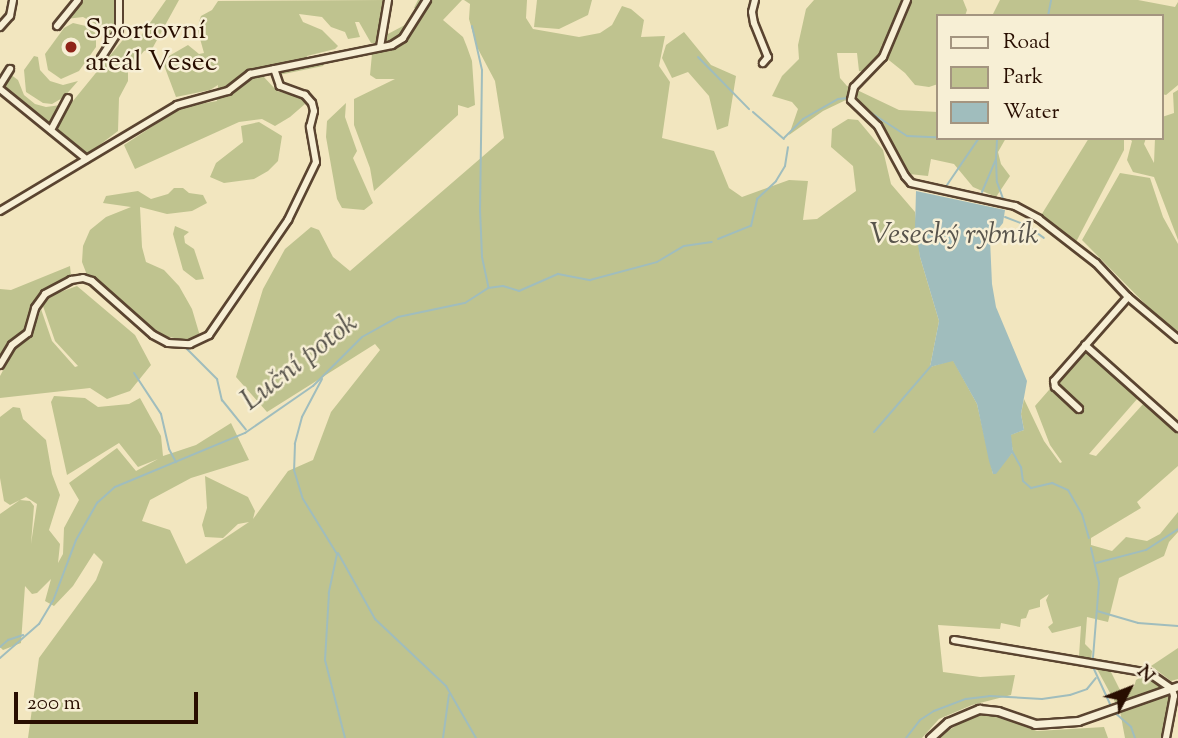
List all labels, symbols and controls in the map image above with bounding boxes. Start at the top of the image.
place label: Sportovní areál Vesec [85,14,217,80]
legend [936,14,1164,140]
text: Road [1003,28,1050,58]
marker: Sportovní areál Vesec [63,39,79,55]
text: Park [1003,63,1043,93]
text: Water [1003,98,1059,128]
water label: Vesecký rybník [870,218,1038,254]
water label: Luční potok [234,306,366,420]
north arrow [1094,654,1164,724]
text: N [1130,660,1160,689]
scale bar [18,678,201,722]
text: 200 m [27,689,81,719]

